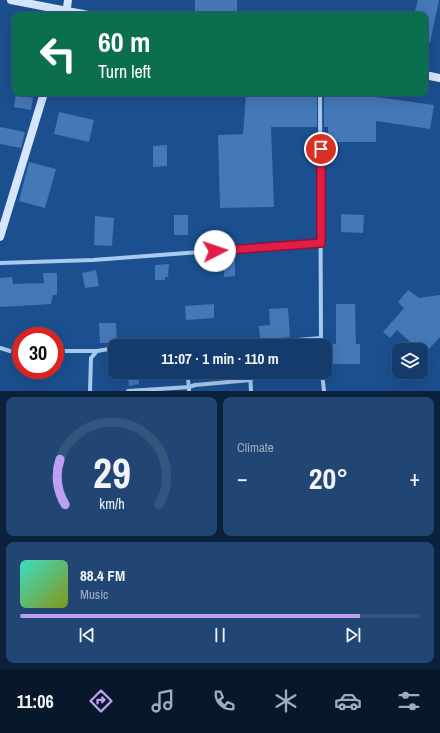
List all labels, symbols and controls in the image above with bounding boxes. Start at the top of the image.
text: 60 m [98,23,150,61]
icon: left [32,28,84,80]
text: Turn left [98,59,151,84]
pin [304,132,338,166]
icon: arrive [310,138,332,160]
position arrow [194,230,236,272]
speed limit sign: 30 [12,327,64,379]
map controls [392,343,428,379]
button: layers [392,343,428,379]
text: 11:07 · 1 min · 110 m [161,348,279,369]
text: Climate [237,439,274,456]
text: 29 [93,444,130,500]
text: 20° [309,458,348,498]
text: − [237,463,248,493]
text: + [409,463,420,493]
text: km/h [99,493,124,512]
text: 88.4 FM [80,565,125,586]
text: Music [80,586,108,603]
icon: previous [76,624,98,646]
icon: pause [209,624,231,646]
icon: next [342,624,364,646]
icon: directions [87,687,115,715]
icon: music [149,687,177,715]
icon: phone [210,687,238,715]
icon: climate [272,687,300,715]
icon: car [334,687,362,715]
icon: filters [395,687,423,715]
text: 11:06 [17,689,54,714]

